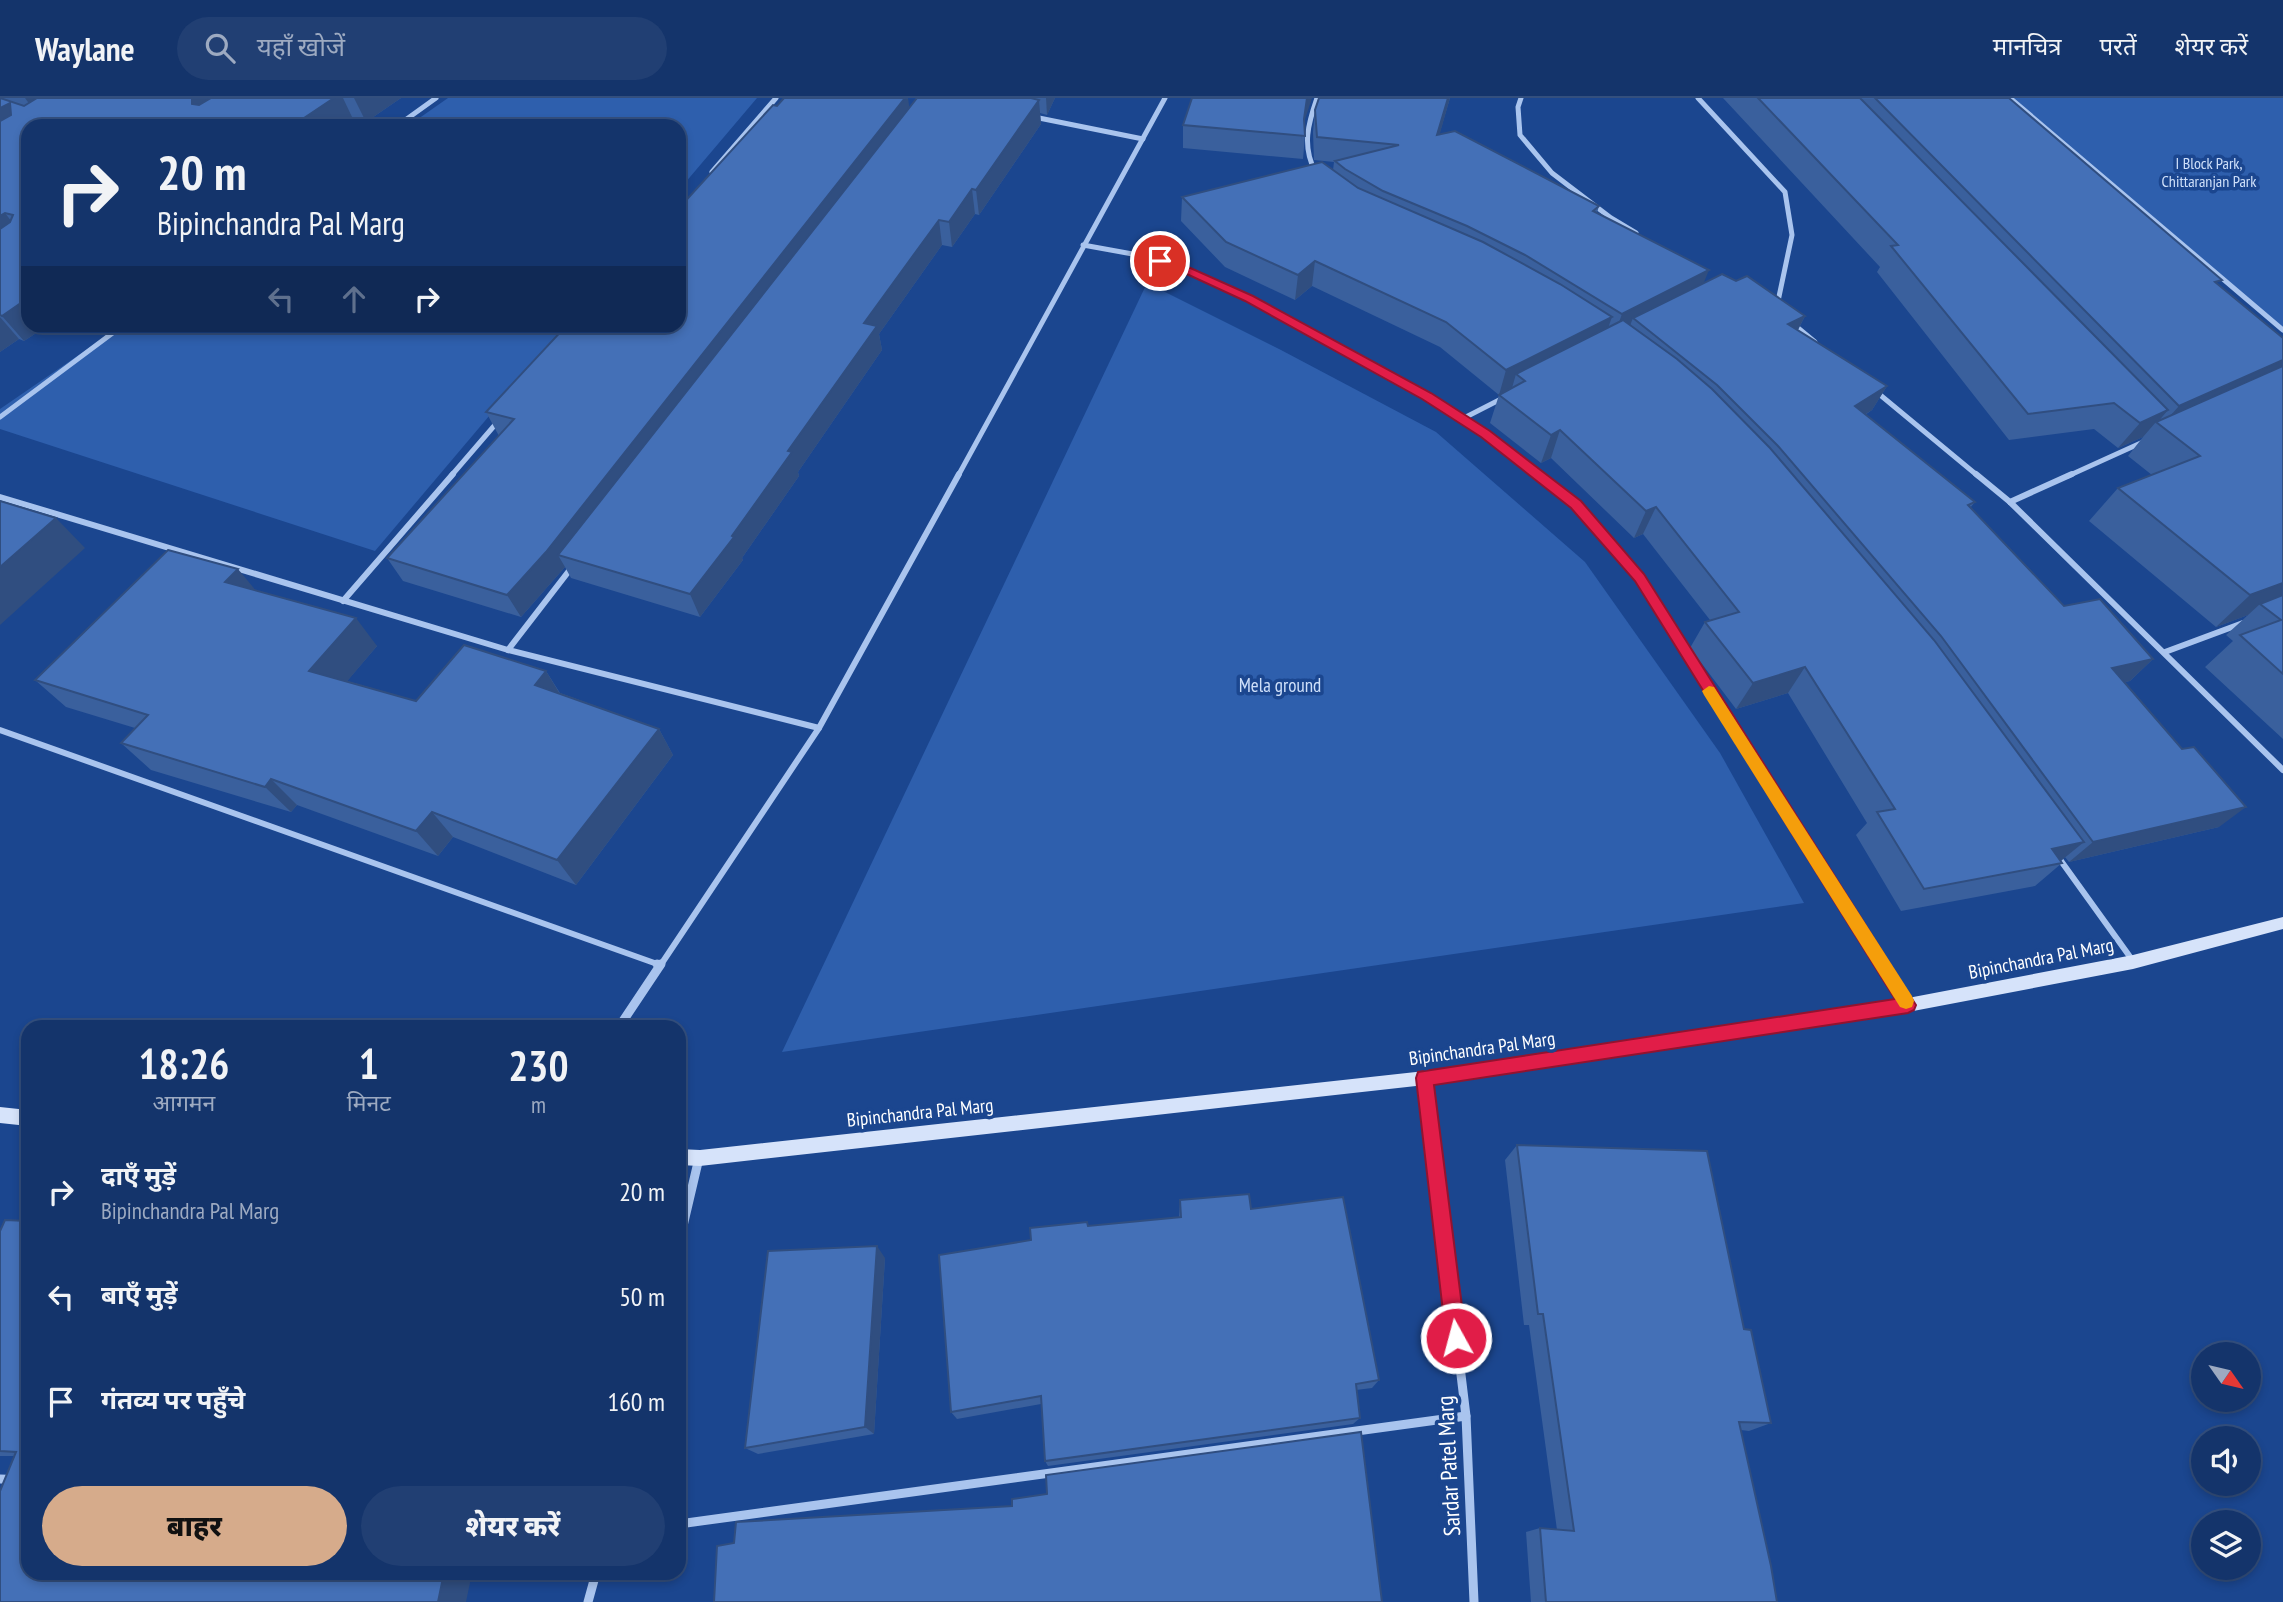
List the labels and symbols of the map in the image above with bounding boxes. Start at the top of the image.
park label: I Block Park, Chittaranjan Park [2162,153,2257,191]
pin [1130,231,1190,291]
park label: Mela ground [1239,673,1321,697]
street label: Bipinchandra Pal Marg [1966,932,2116,984]
street label: Bipinchandra Pal Marg [1407,1026,1557,1070]
street label: Bipinchandra Pal Marg [846,1092,994,1132]
position arrow [1419,1301,1493,1375]
north arrow [2191,1342,2261,1412]
street label: Sardar Patel Marg [1430,1395,1466,1537]

